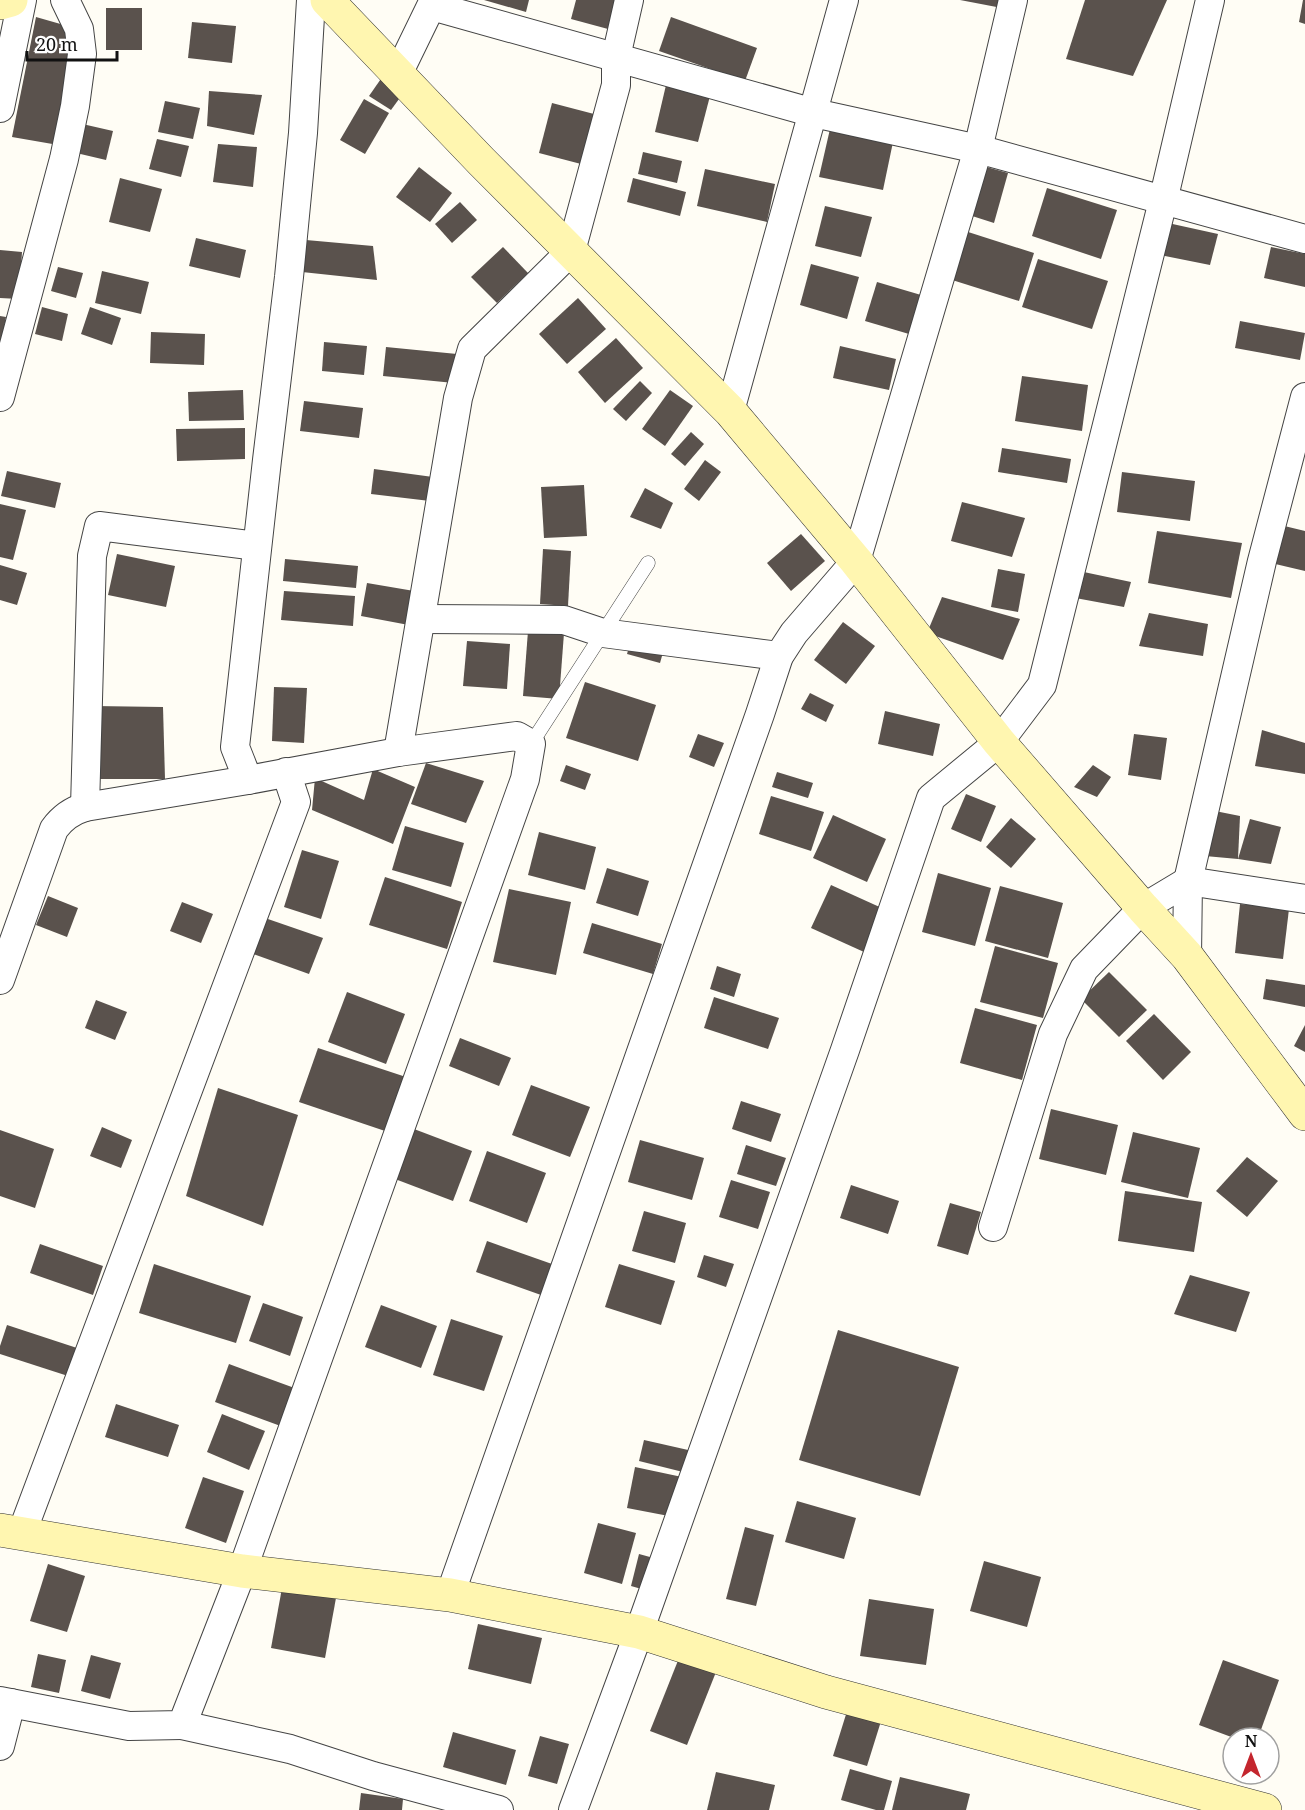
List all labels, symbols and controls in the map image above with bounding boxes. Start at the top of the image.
scale bar [27,24,117,62]
text: 20 m [36,32,78,56]
north arrow [1221,1726,1281,1786]
text: N [1245,1730,1258,1752]

